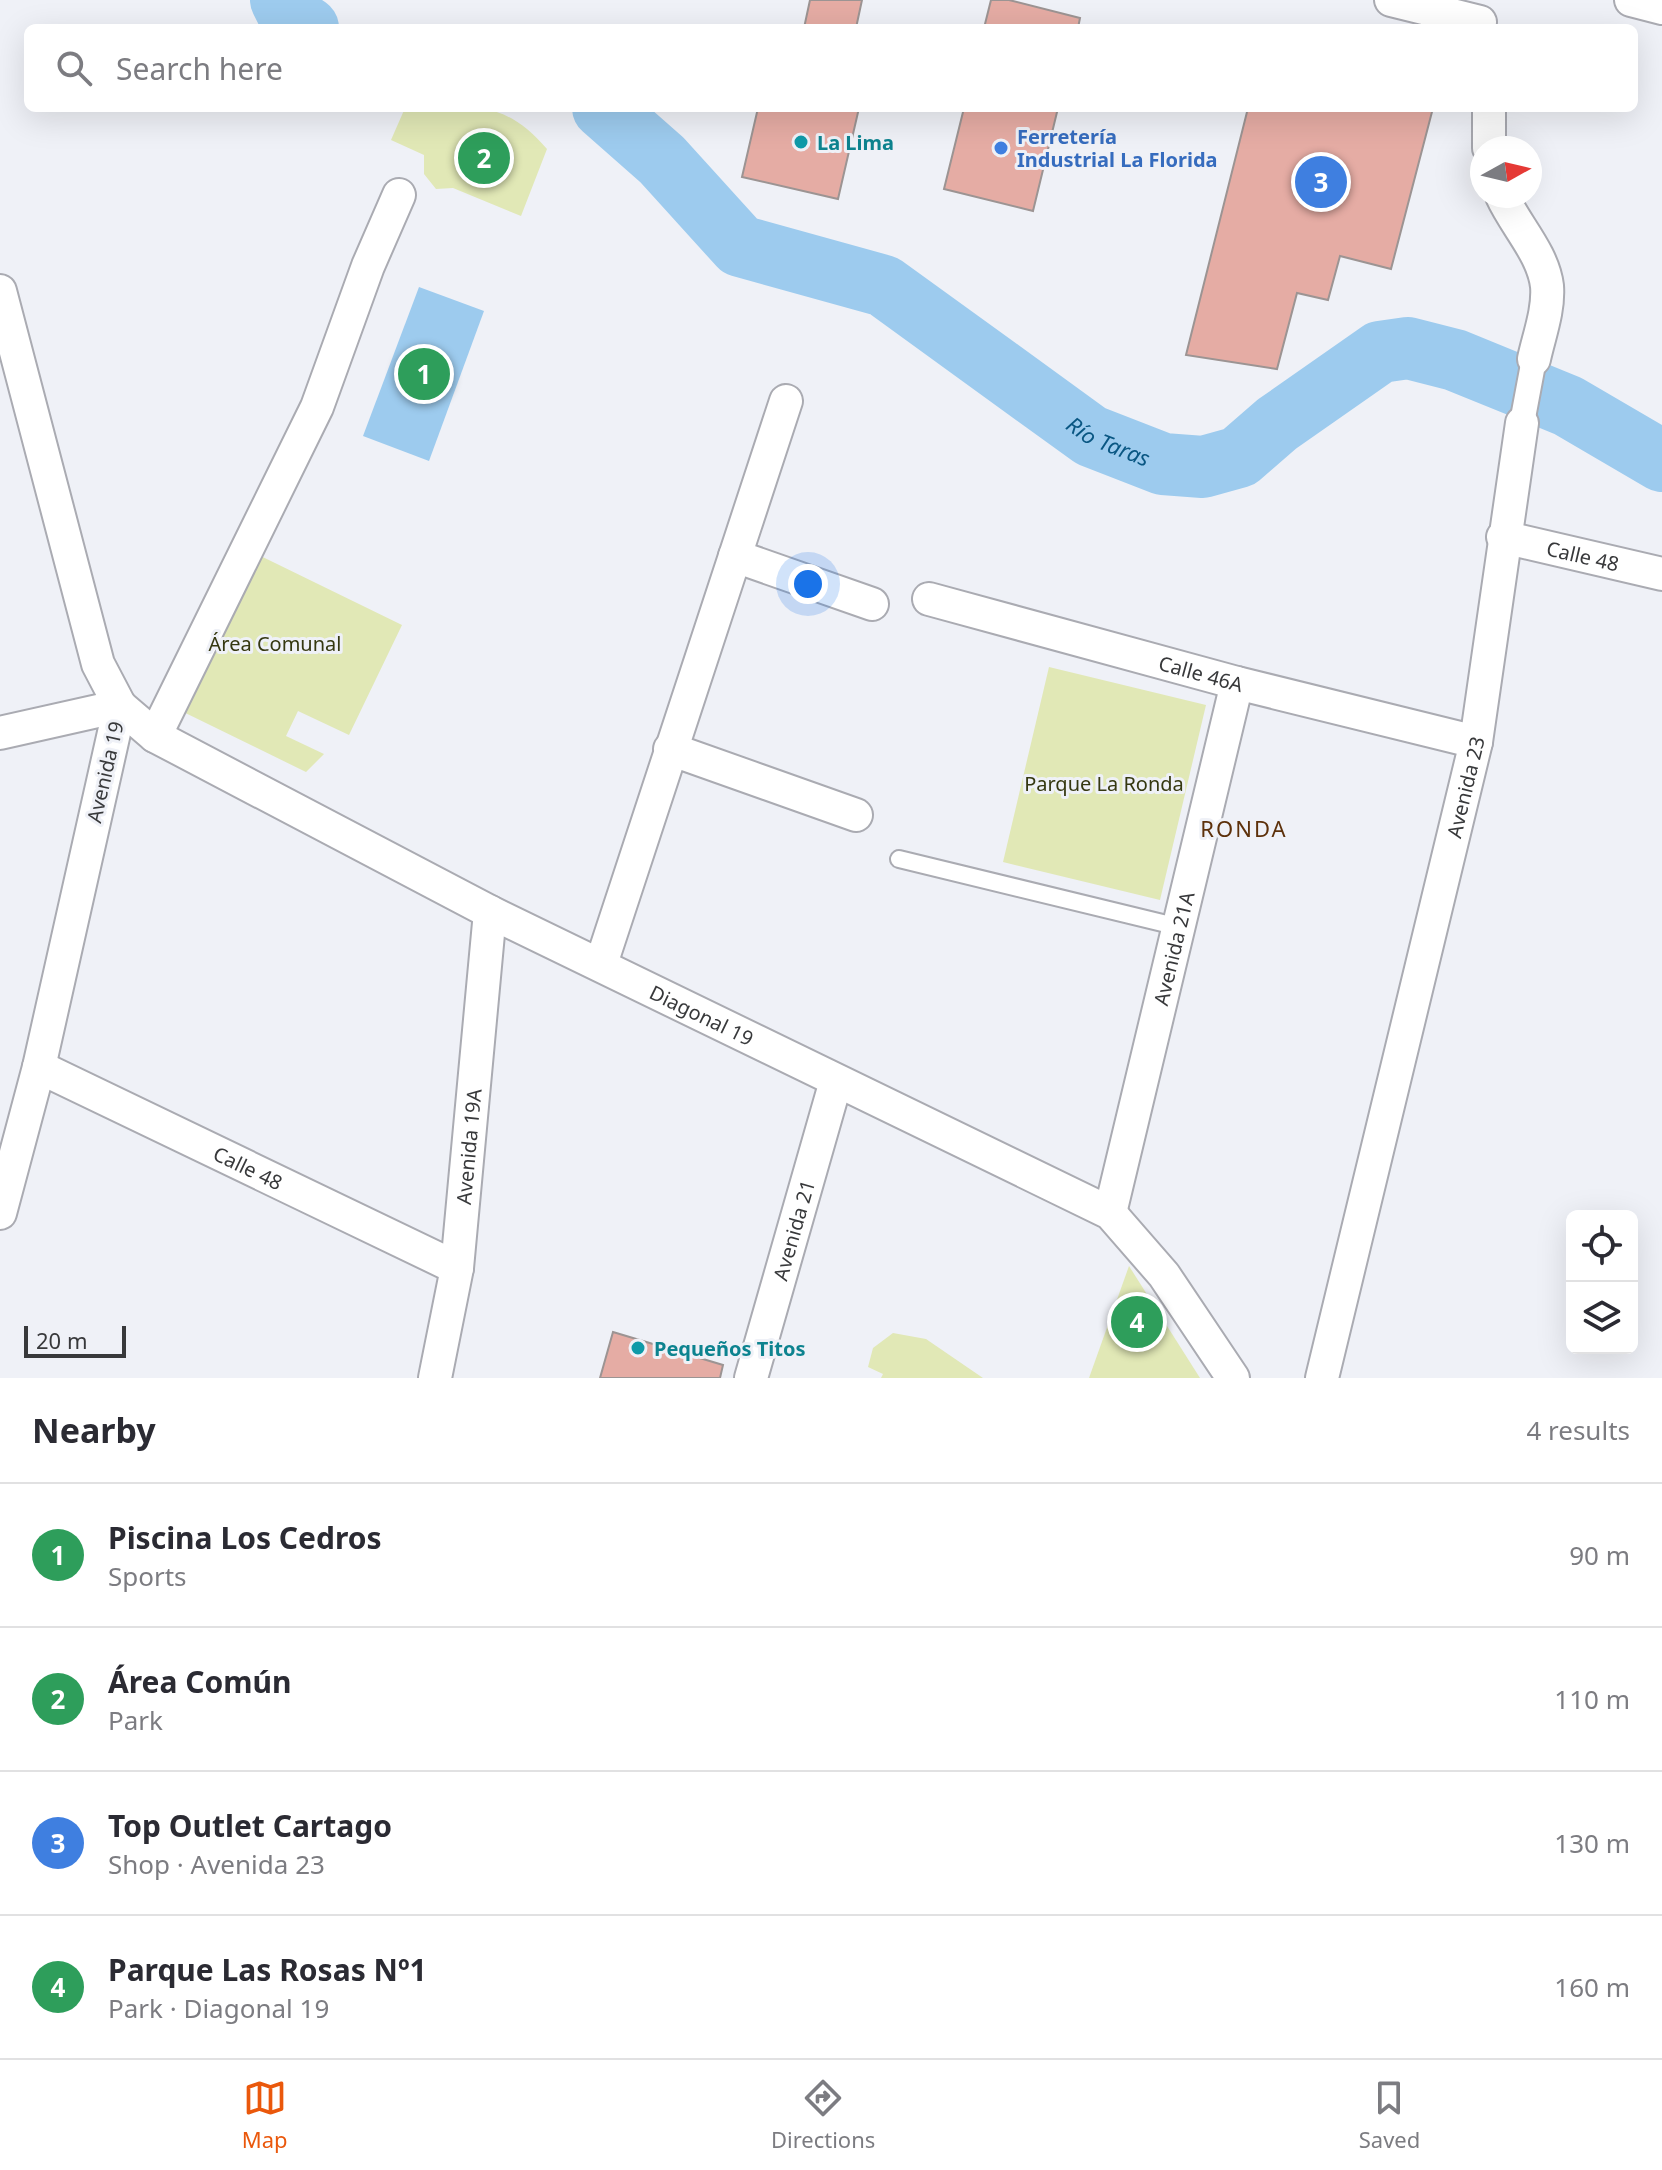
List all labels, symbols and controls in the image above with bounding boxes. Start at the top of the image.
search box [24,24,1638,112]
icon: search [52,46,96,90]
text: Search here [116,48,283,89]
place label: Ferretería Industrial La Florida [1017,123,1218,173]
pin: 2 [458,128,510,188]
place label: La Lima [817,129,894,156]
marker: La Lima [792,133,810,151]
north arrow [1470,136,1542,208]
marker: Ferretería Industrial La Florida [992,139,1010,157]
pin: 3 [1295,152,1347,212]
pin: 1 [398,344,450,404]
water label: Río Taras [1061,409,1155,473]
street label: Calle 48 [1544,534,1622,577]
your location [788,564,828,604]
park label: Área Comunal [209,630,341,657]
street label: Calle 46A [1156,649,1246,698]
street label: Avenida 19 [80,719,130,825]
street label: Avenida 23 [1440,734,1490,841]
park label: Parque La Ronda [1024,770,1184,797]
district label: RONDA [1200,813,1288,843]
street label: Avenida 21A [1147,889,1200,1008]
street label: Diagonal 19 [645,978,758,1052]
street label: Avenida 19A [449,1087,487,1206]
street label: Calle 48 [209,1139,287,1196]
street label: Avenida 21 [766,1177,821,1283]
map controls [1566,1210,1638,1354]
button: locate [1566,1210,1638,1282]
button: layers [1566,1282,1638,1354]
pin: 4 [1111,1292,1163,1352]
scale bar [24,1322,126,1358]
text: 20 m [36,1325,87,1355]
place label: Pequeños Titos [654,1335,805,1362]
marker: Pequeños Titos [629,1339,647,1357]
text: Nearby [32,1407,156,1453]
text: 4 results [1526,1412,1630,1448]
text: Piscina Los Cedros [108,1517,382,1558]
text: 1 [51,1537,65,1573]
text: 90 m [1569,1537,1630,1573]
text: Sports [108,1558,187,1594]
text: Área Común [108,1661,292,1702]
text: 2 [51,1681,65,1717]
text: 110 m [1554,1681,1630,1717]
text: Park [108,1702,163,1738]
text: Top Outlet Cartago [108,1805,392,1846]
text: 3 [51,1825,65,1861]
text: 130 m [1554,1825,1630,1861]
text: Shop · Avenida 23 [108,1846,325,1882]
text: Parque Las Rosas Nº1 [108,1949,427,1990]
text: 4 [51,1969,65,2005]
text: 160 m [1554,1969,1630,2005]
text: Park · Diagonal 19 [108,1990,329,2026]
tab: Map [242,2076,288,2154]
tab: Directions [771,2076,875,2154]
tab: Saved [1359,2076,1420,2154]

